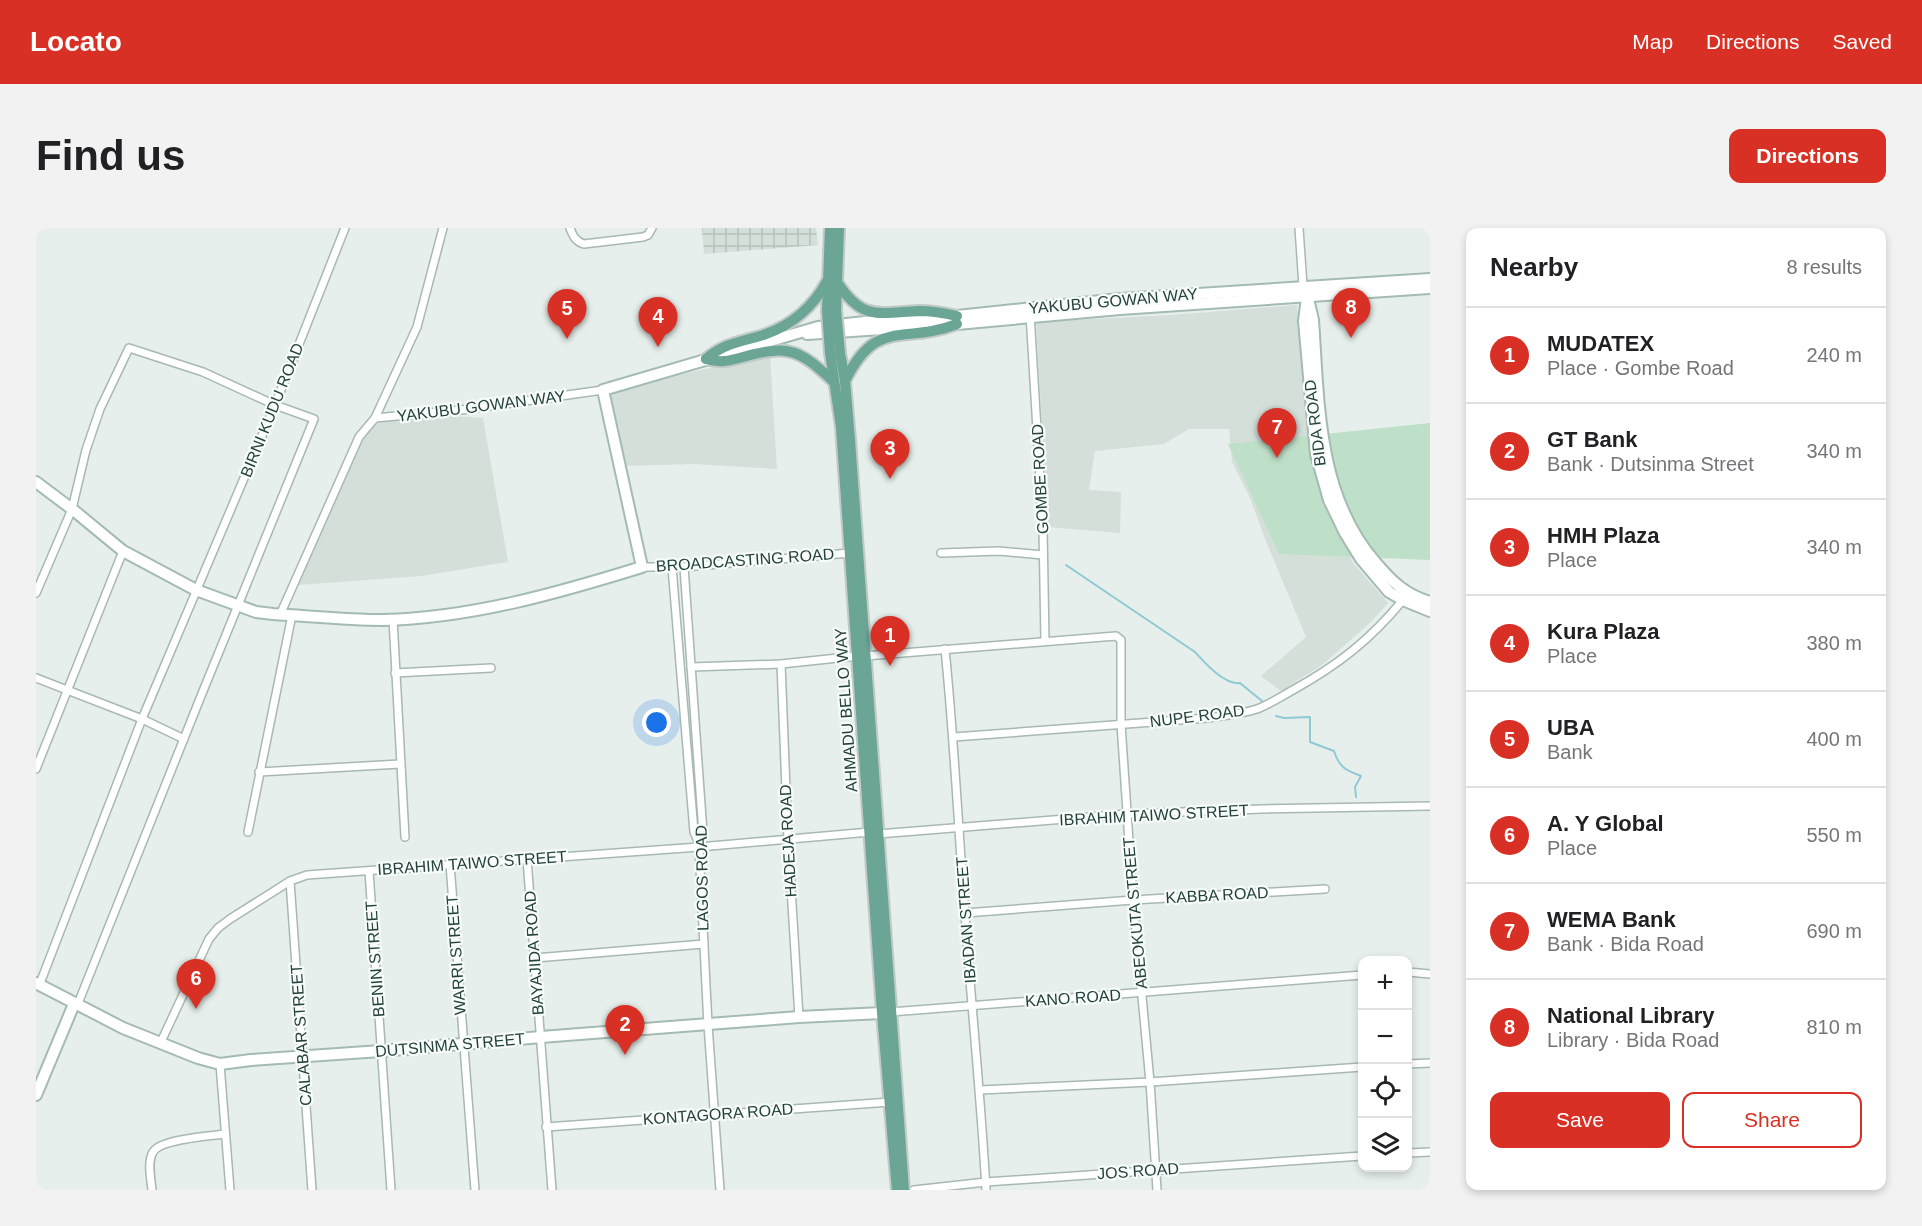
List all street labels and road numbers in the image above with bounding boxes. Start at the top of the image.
street label: YAKUBU GOWAN WAY [1028,285,1199,317]
street label: BIRNI KUDU ROAD [237,340,307,480]
street label: BIDA ROAD [1301,379,1329,467]
street label: YAKUBU GOWAN WAY [396,387,567,425]
street label: GOMBE ROAD [1029,424,1051,534]
street label: BROADCASTING ROAD [655,545,835,575]
street label: AHMADU BELLO WAY [832,627,860,793]
street label: NUPE ROAD [1149,702,1245,730]
street label: HADEJA ROAD [777,784,799,898]
street label: IBRAHIM TAIWO STREET [1059,802,1249,828]
street label: LAGOS ROAD [693,825,711,931]
street label: ABEOKUTA STREET [1120,836,1150,990]
street label: IBRAHIM TAIWO STREET [377,848,567,878]
street label: IBADAN STREET [953,856,979,984]
street label: KABBA ROAD [1165,884,1269,906]
street label: BAYAJIDA ROAD [521,890,547,1016]
street label: WARRI STREET [443,894,469,1016]
street label: BENIN STREET [362,900,388,1018]
street label: CALABAR STREET [288,963,314,1107]
street label: KANO ROAD [1025,986,1121,1010]
street label: DUTSINMA STREET [374,1030,526,1060]
street label: KONTAGORA ROAD [642,1100,794,1128]
street label: JOS ROAD [1097,1160,1179,1182]

